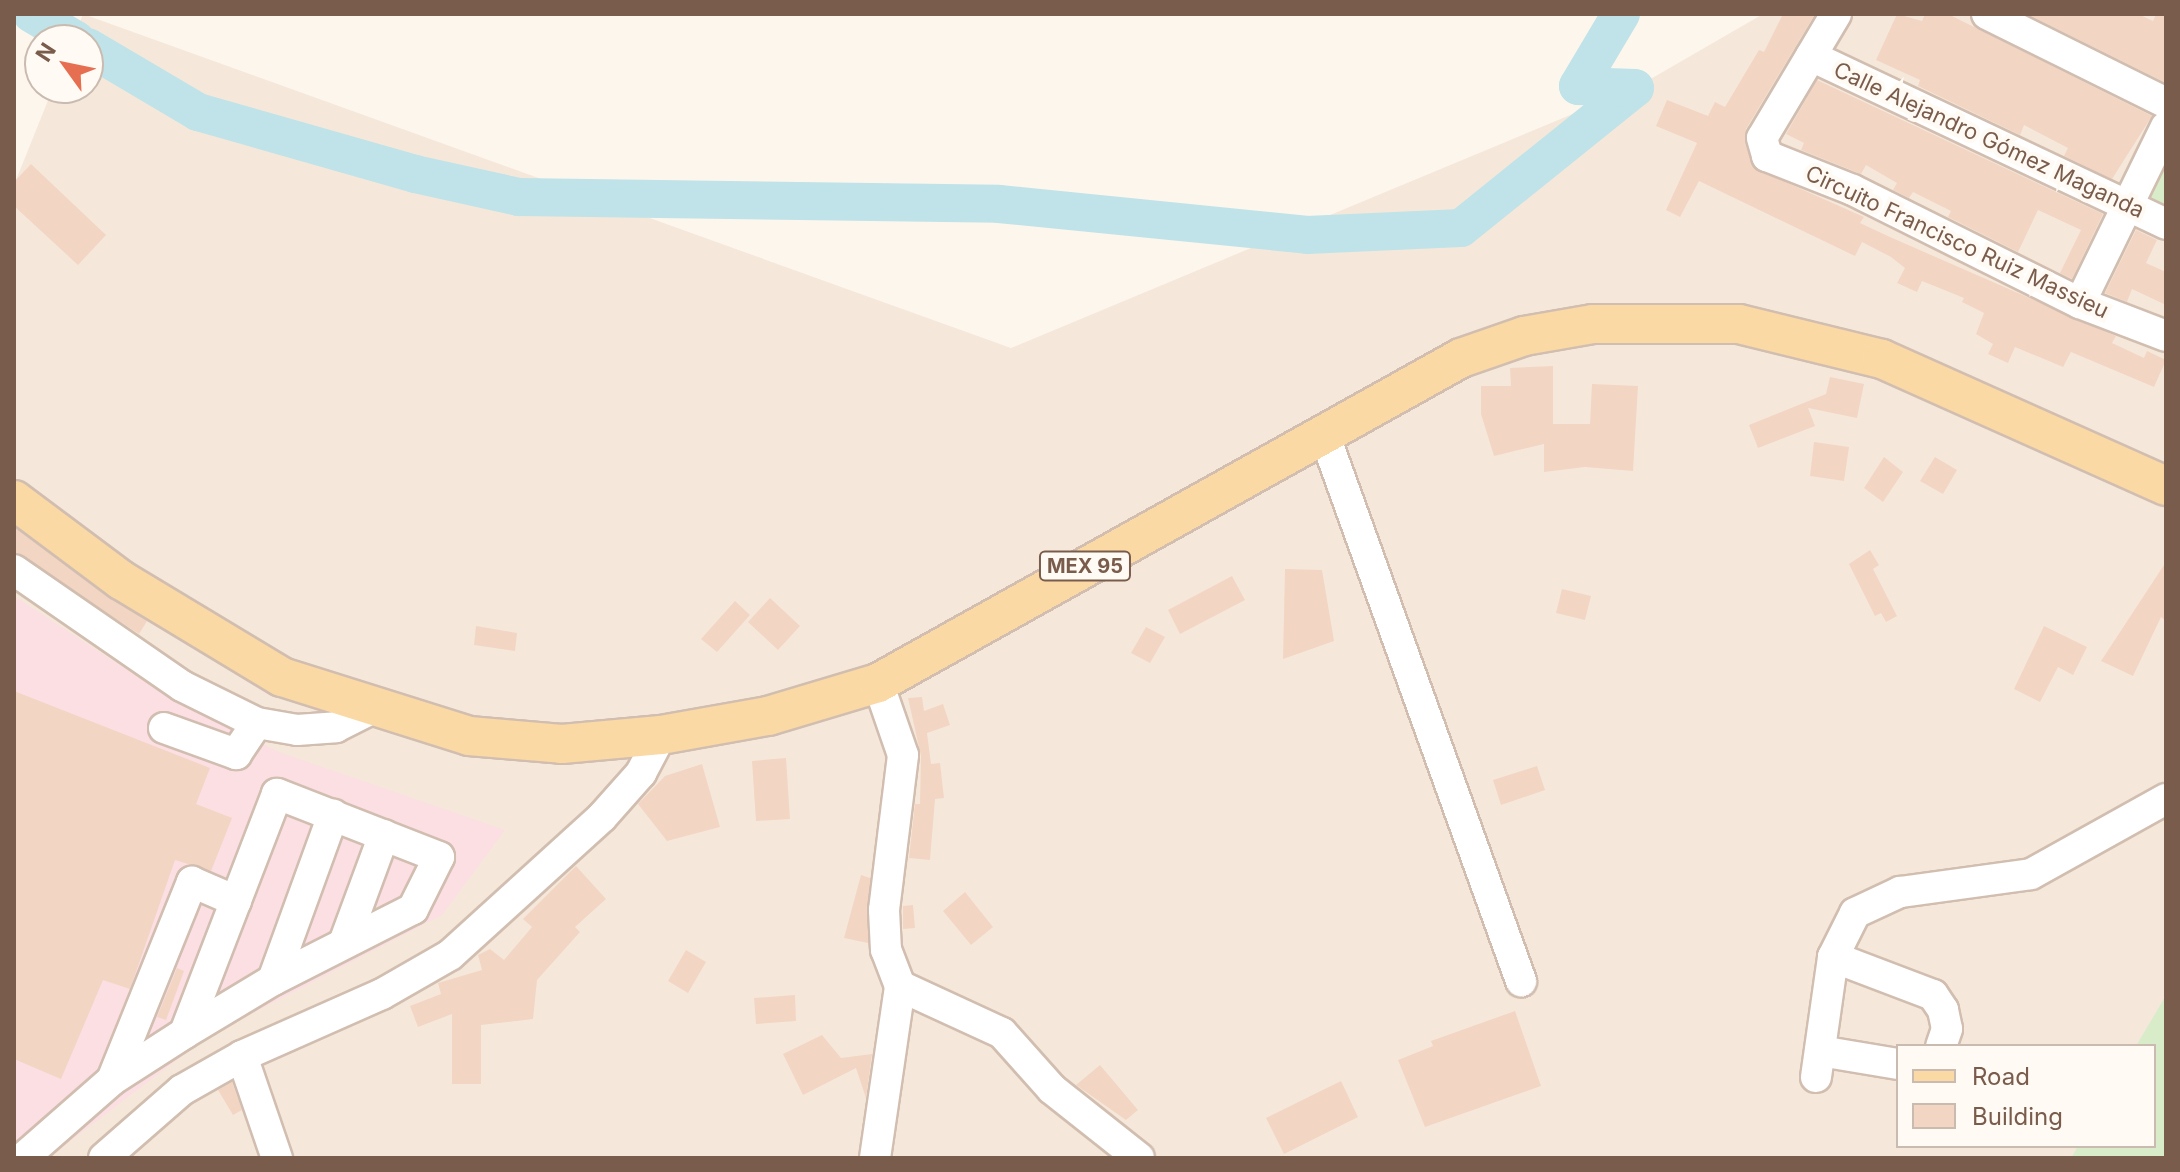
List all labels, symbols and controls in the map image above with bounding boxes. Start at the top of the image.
north arrow [24,24,104,104]
text: N [30,38,61,66]
street label: Calle Alejandro Gómez Maganda [1830,56,2148,224]
street label: Circuito Francisco Ruiz Massieu [1801,160,2113,324]
road number: MEX 95 [1037,550,1133,582]
legend [1896,1044,2156,1148]
text: Road [1972,1062,2030,1091]
text: Building [1972,1102,2063,1131]

